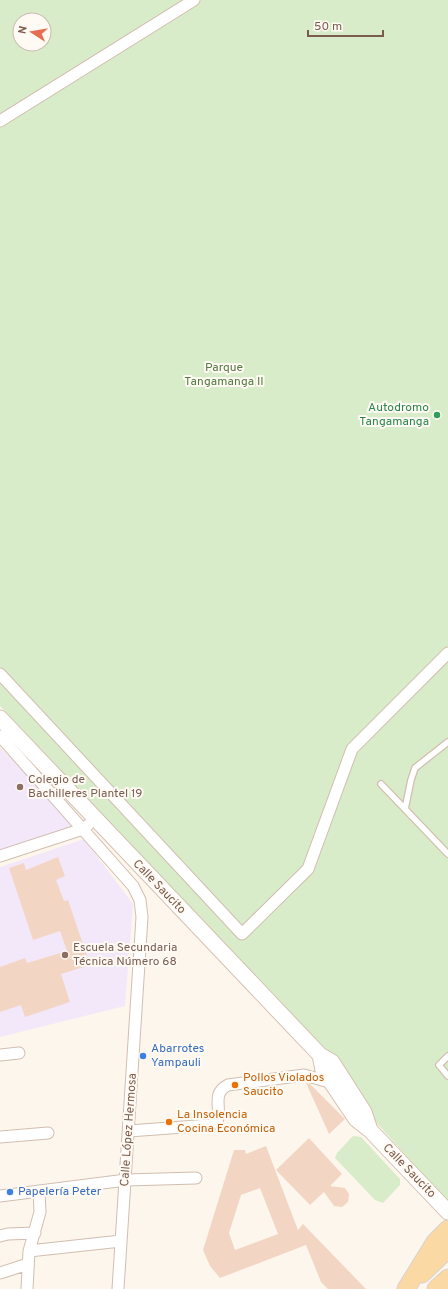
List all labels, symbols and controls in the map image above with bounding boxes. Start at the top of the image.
north arrow [12,12,52,52]
scale bar [308,12,383,38]
text: 50 m [314,19,342,35]
text: N [16,25,31,35]
park label: Parque Tangamanga II [184,360,264,390]
place label: Autodromo Tangamanga [359,400,429,430]
marker: Autodromo Tangamanga [432,410,442,420]
place label: Colegio de Bachilleres Plantel 19 [28,772,143,802]
marker: Colegio de Bachilleres Plantel 19 [15,782,25,792]
street label: Calle Saucito [129,856,189,918]
place label: Escuela Secundaria Técnica Número 68 [73,940,177,970]
marker: Escuela Secundaria Técnica Número 68 [60,950,70,960]
place label: Abarrotes Yampauli [151,1041,204,1071]
marker: Abarrotes Yampauli [138,1051,148,1061]
place label: Pollos Violados Saucito [243,1070,324,1100]
street label: Calle López Hermosa [117,1073,141,1187]
marker: Pollos Violados Saucito [230,1080,240,1090]
place label: La Insolencia Cocina Económica [177,1107,275,1137]
marker: La Insolencia Cocina Económica [164,1117,174,1127]
street label: Calle Saucito [379,1140,439,1202]
place label: Papelería Peter [18,1184,102,1200]
marker: Papelería Peter [5,1187,15,1197]

